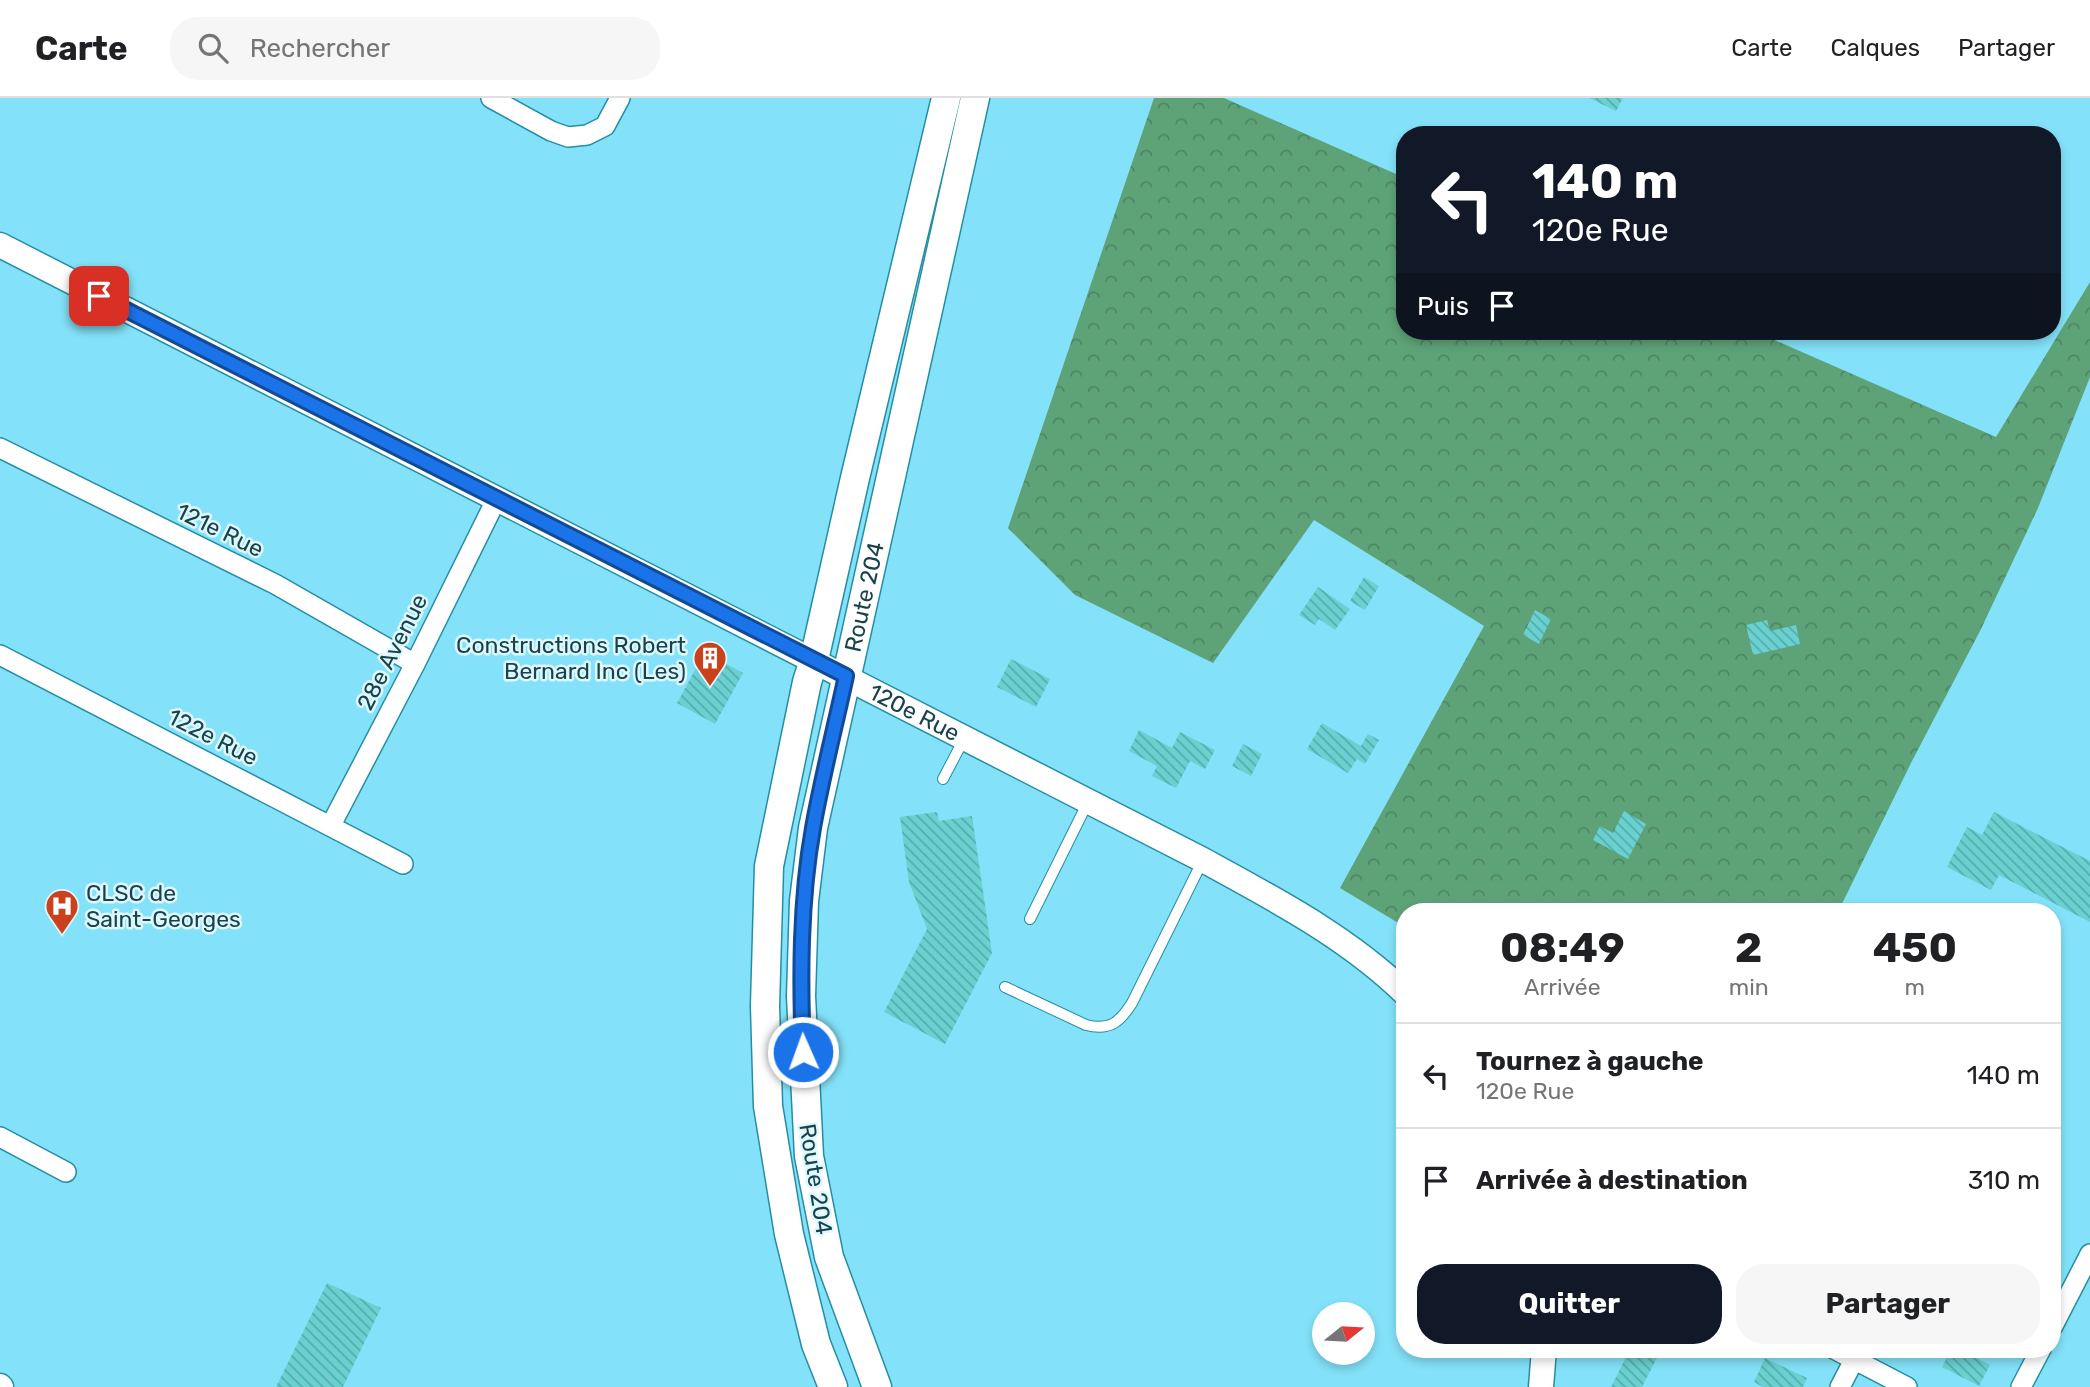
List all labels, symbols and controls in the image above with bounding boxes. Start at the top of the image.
search box [170,17,660,80]
text: Carte [35,29,128,68]
icon: search [194,29,232,67]
text: Rechercher [250,33,390,64]
text: Carte [1731,34,1792,62]
text: Calques [1830,34,1920,62]
text: Partager [1958,34,2055,62]
text: 140 m [1532,152,1678,210]
icon: left [1417,154,1508,245]
text: 120e Rue [1532,211,1669,249]
pin [69,266,129,326]
icon: arrive [80,277,118,315]
icon: arrive [1483,287,1521,325]
text: Puis [1417,291,1469,322]
street label: 121e Rue [172,497,268,563]
street label: Route 204 [838,539,890,655]
street label: 28e Avenue [351,589,433,715]
place label: Constructions Robert Bernard Inc (Les) [456,631,686,685]
building icon: Constructions Robert Bernard Inc (Les) [691,639,729,688]
street label: 120e Rue [864,678,965,747]
street label: 122e Rue [163,702,263,772]
place label: CLSC de Saint-Georges [86,879,241,933]
hospital icon: CLSC de Saint-Georges [43,887,81,936]
text: 08:49 [1500,923,1625,973]
text: 2 [1735,923,1762,973]
text: 450 [1873,923,1957,973]
text: Arrivée [1524,973,1601,1001]
text: min [1729,973,1769,1001]
text: m [1905,973,1925,1001]
position arrow [766,1015,840,1089]
text: Tournez à gauche [1476,1046,1704,1077]
icon: left [1417,1057,1455,1095]
text: 140 m [1967,1060,2040,1091]
text: 120e Rue [1476,1077,1574,1105]
street label: Route 204 [793,1122,839,1236]
icon: arrive [1417,1162,1455,1200]
text: Arrivée à destination [1476,1165,1748,1196]
text: 310 m [1968,1165,2040,1196]
button: Quitter [1417,1264,1722,1344]
button: Partager [1736,1264,2040,1344]
north arrow [1312,1302,1376,1365]
map controls [1312,1302,1375,1365]

